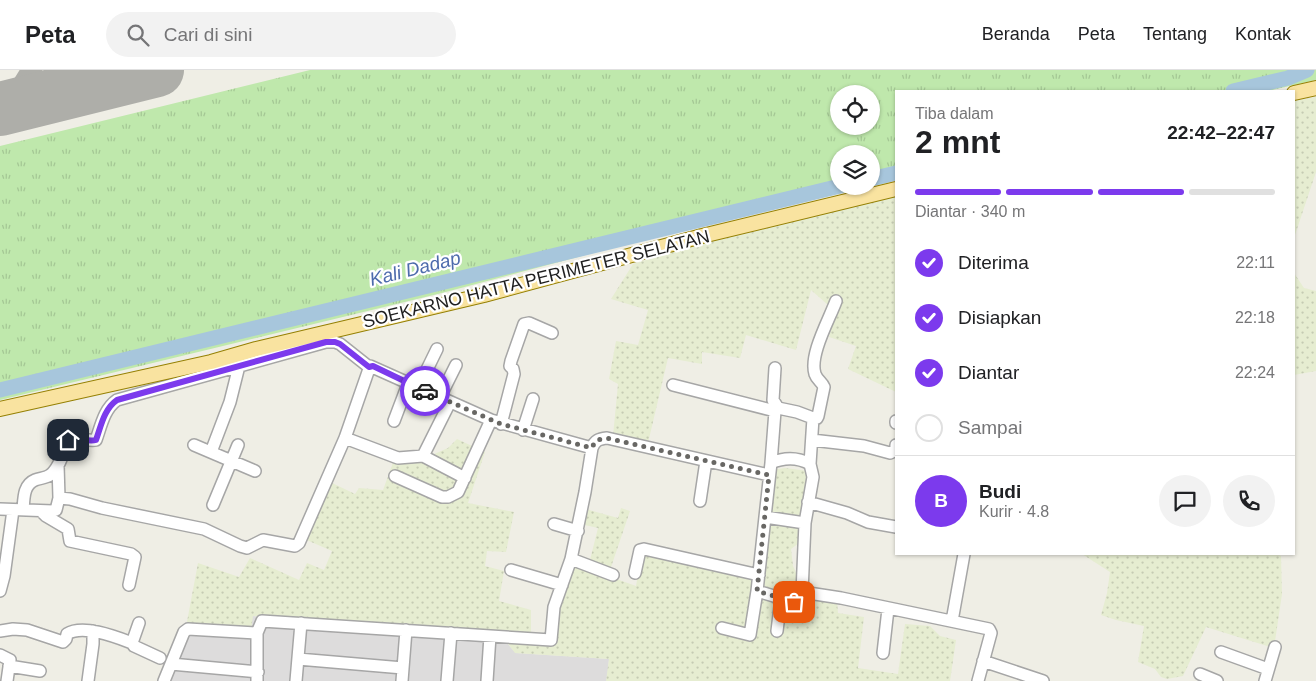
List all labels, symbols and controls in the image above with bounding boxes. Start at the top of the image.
search box [106,12,456,57]
text: Peta [25,21,76,48]
icon: search [124,21,152,49]
text: Cari di sini [164,24,252,45]
text: Beranda [982,24,1050,44]
text: Peta [1078,24,1115,44]
text: Tentang [1143,24,1207,44]
text: Kontak [1235,24,1291,44]
map controls [830,85,880,195]
button: locate [830,85,880,135]
text: Tiba dalam [915,105,994,122]
text: 22:42–22:47 [1167,122,1275,143]
text: 2 mnt [915,124,1000,160]
button: layers [830,145,880,195]
text: Diantar · 340 m [915,203,1025,220]
street label: SOEKARNO HATTA PERIMETER SELATAN [361,226,711,332]
water label: Kali Dadap [367,247,463,290]
icon: check [915,249,943,277]
text: Diterima [958,252,1029,273]
text: 22:11 [1236,254,1275,271]
icon: check [915,304,943,332]
text: Disiapkan [958,307,1041,328]
text: 22:18 [1235,309,1275,326]
icon: check [915,359,943,387]
text: Diantar [958,362,1019,383]
text: 22:24 [1235,364,1275,381]
courier [400,366,450,416]
icon: car [411,377,439,405]
text: Sampai [958,417,1022,438]
pin [47,419,89,461]
icon: home [54,426,82,454]
button: chat [1159,475,1211,527]
button: phone [1223,475,1275,527]
text: Budi [979,481,1021,502]
text: B [934,490,948,511]
text: Kurir · 4.8 [979,503,1049,520]
pin [773,581,815,623]
icon: bag [780,588,808,616]

